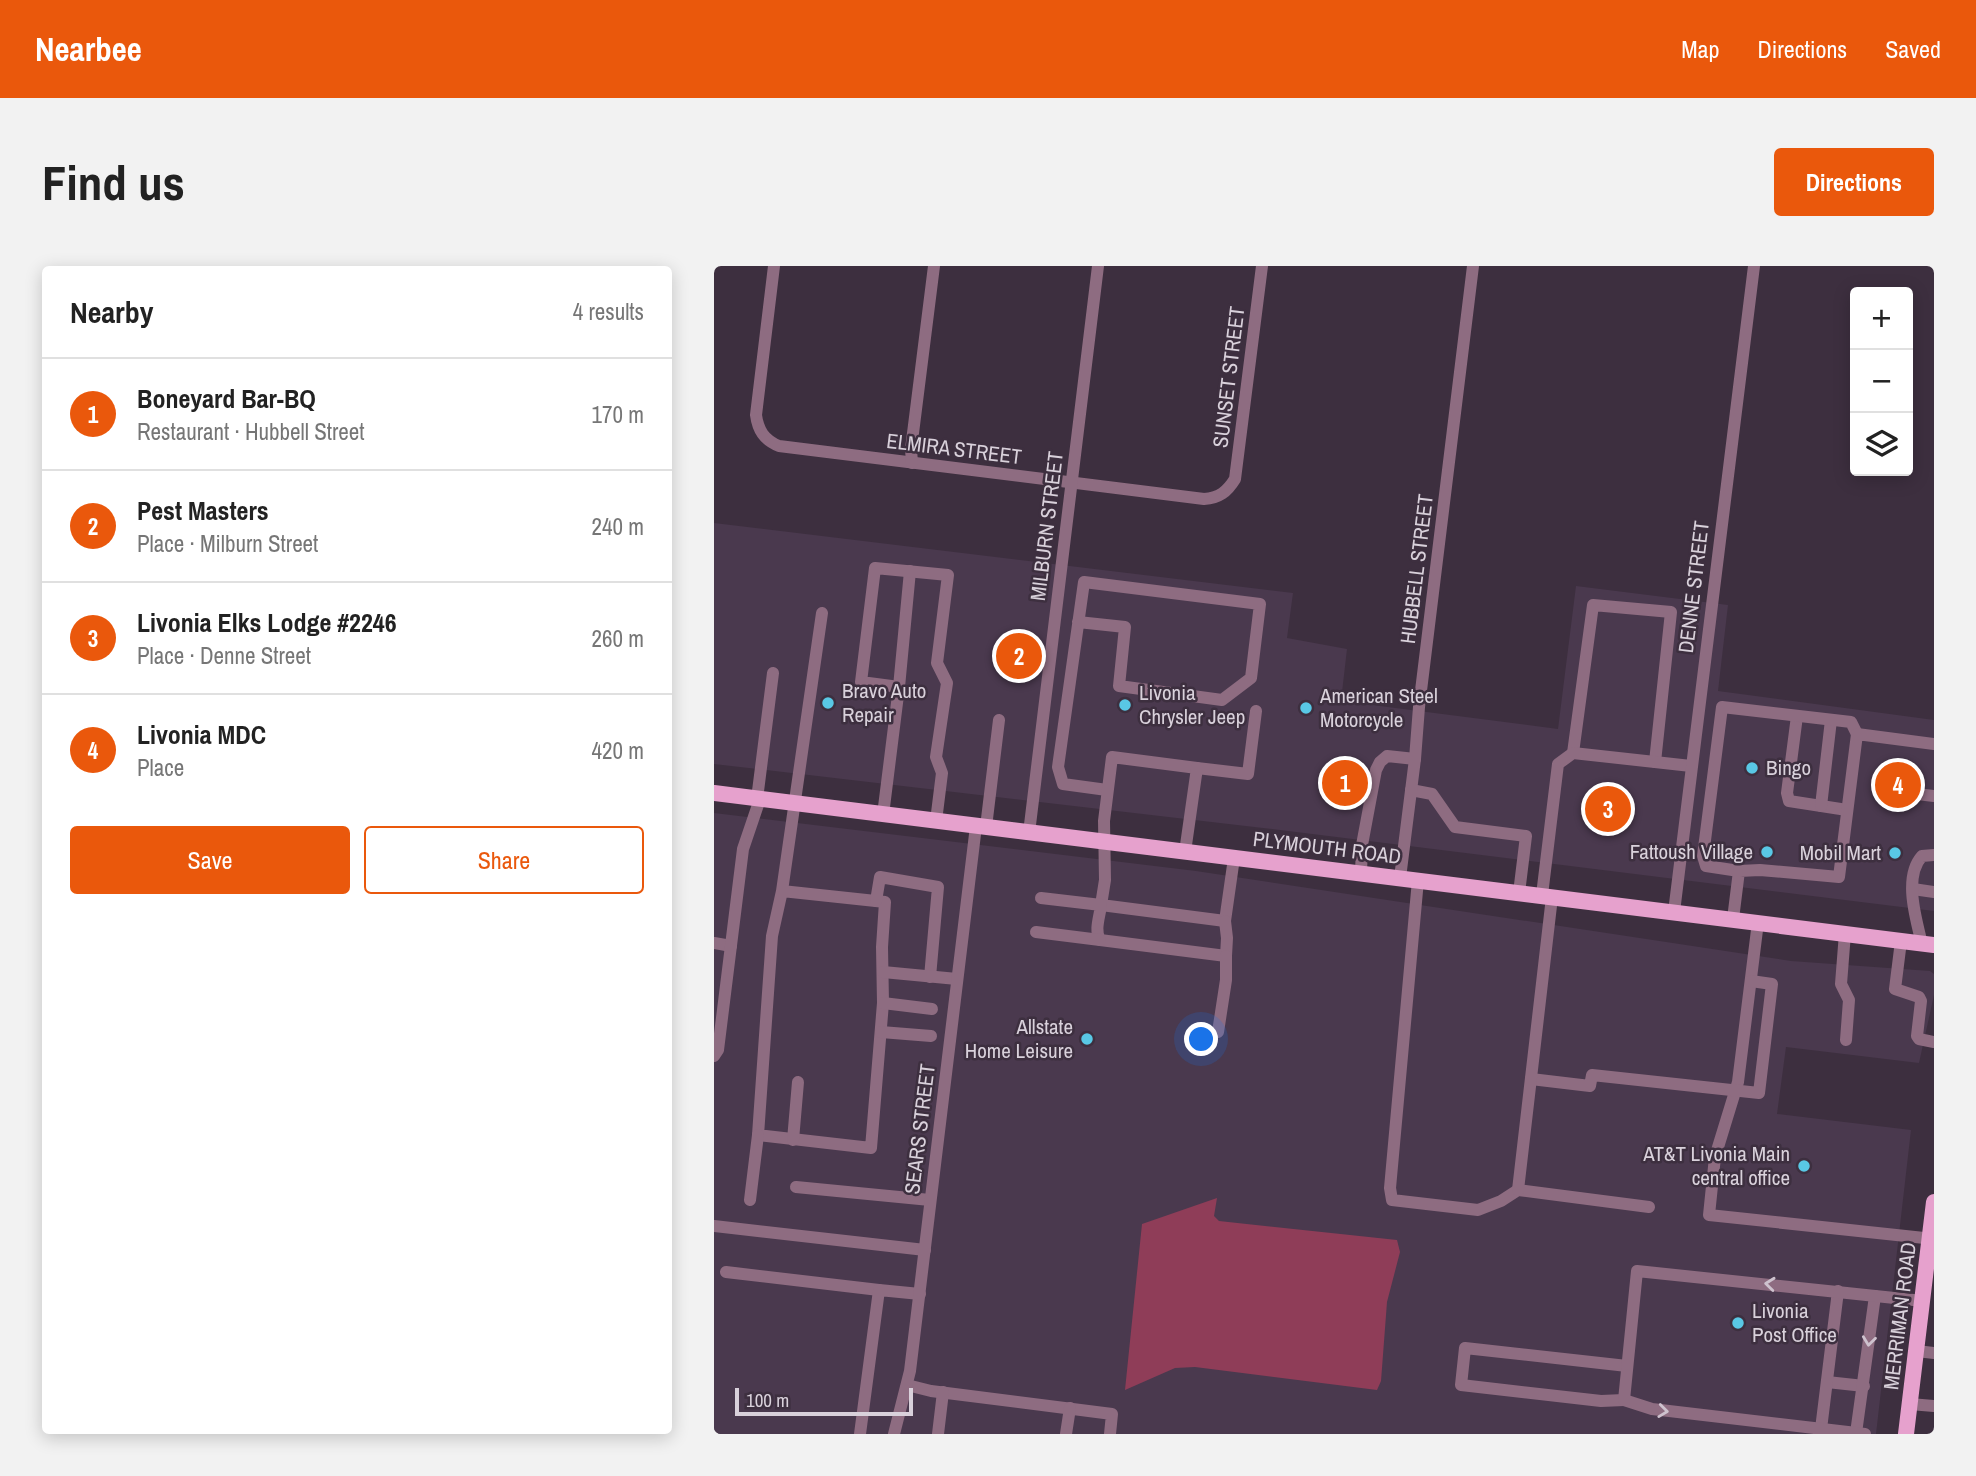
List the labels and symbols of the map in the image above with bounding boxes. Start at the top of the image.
street label: SUNSET STREET [1205,304,1252,449]
street label: ELMIRA STREET [885,426,1024,471]
street label: MILBURN STREET [1023,449,1070,602]
street label: HUBBELL STREET [1393,492,1440,645]
street label: DENNE STREET [1671,519,1716,655]
pin: 2 [996,630,1042,682]
place label: Bravo Auto Repair [842,676,926,729]
place label: Livonia Chrysler Jeep [1139,678,1245,731]
place label: American Steel Motorcycle [1319,681,1438,734]
marker: Bravo Auto Repair [820,695,836,711]
marker: Livonia Chrysler Jeep [1117,697,1133,713]
marker: American Steel Motorcycle [1298,700,1314,716]
place label: Bingo [1766,753,1811,782]
pin: 1 [1322,757,1368,809]
pin: 4 [1875,759,1921,811]
marker: Bingo [1744,760,1760,776]
pin: 3 [1585,783,1631,835]
street label: PLYMOUTH ROAD [1251,824,1403,871]
place label: Fattoush Village [1630,837,1753,866]
place label: Mobil Mart [1800,838,1881,867]
marker: Fattoush Village [1759,844,1775,860]
marker: Mobil Mart [1887,845,1903,861]
place label: Allstate Home Leisure [965,1012,1073,1065]
your location [1184,1022,1218,1056]
marker: Allstate Home Leisure [1079,1031,1095,1047]
street label: SEARS STREET [897,1062,942,1196]
place label: AT&T Livonia Main central office [1642,1139,1790,1192]
marker: AT&T Livonia Main central office [1796,1158,1812,1174]
street label: MERRIMAN ROAD [1876,1241,1923,1391]
one-way arrow [1764,1277,1775,1292]
place label: Livonia Post Office [1752,1296,1837,1349]
marker: Livonia Post Office [1730,1315,1746,1331]
one-way arrow [1862,1335,1877,1347]
scale bar [735,1385,914,1417]
one-way arrow [1657,1403,1669,1418]

